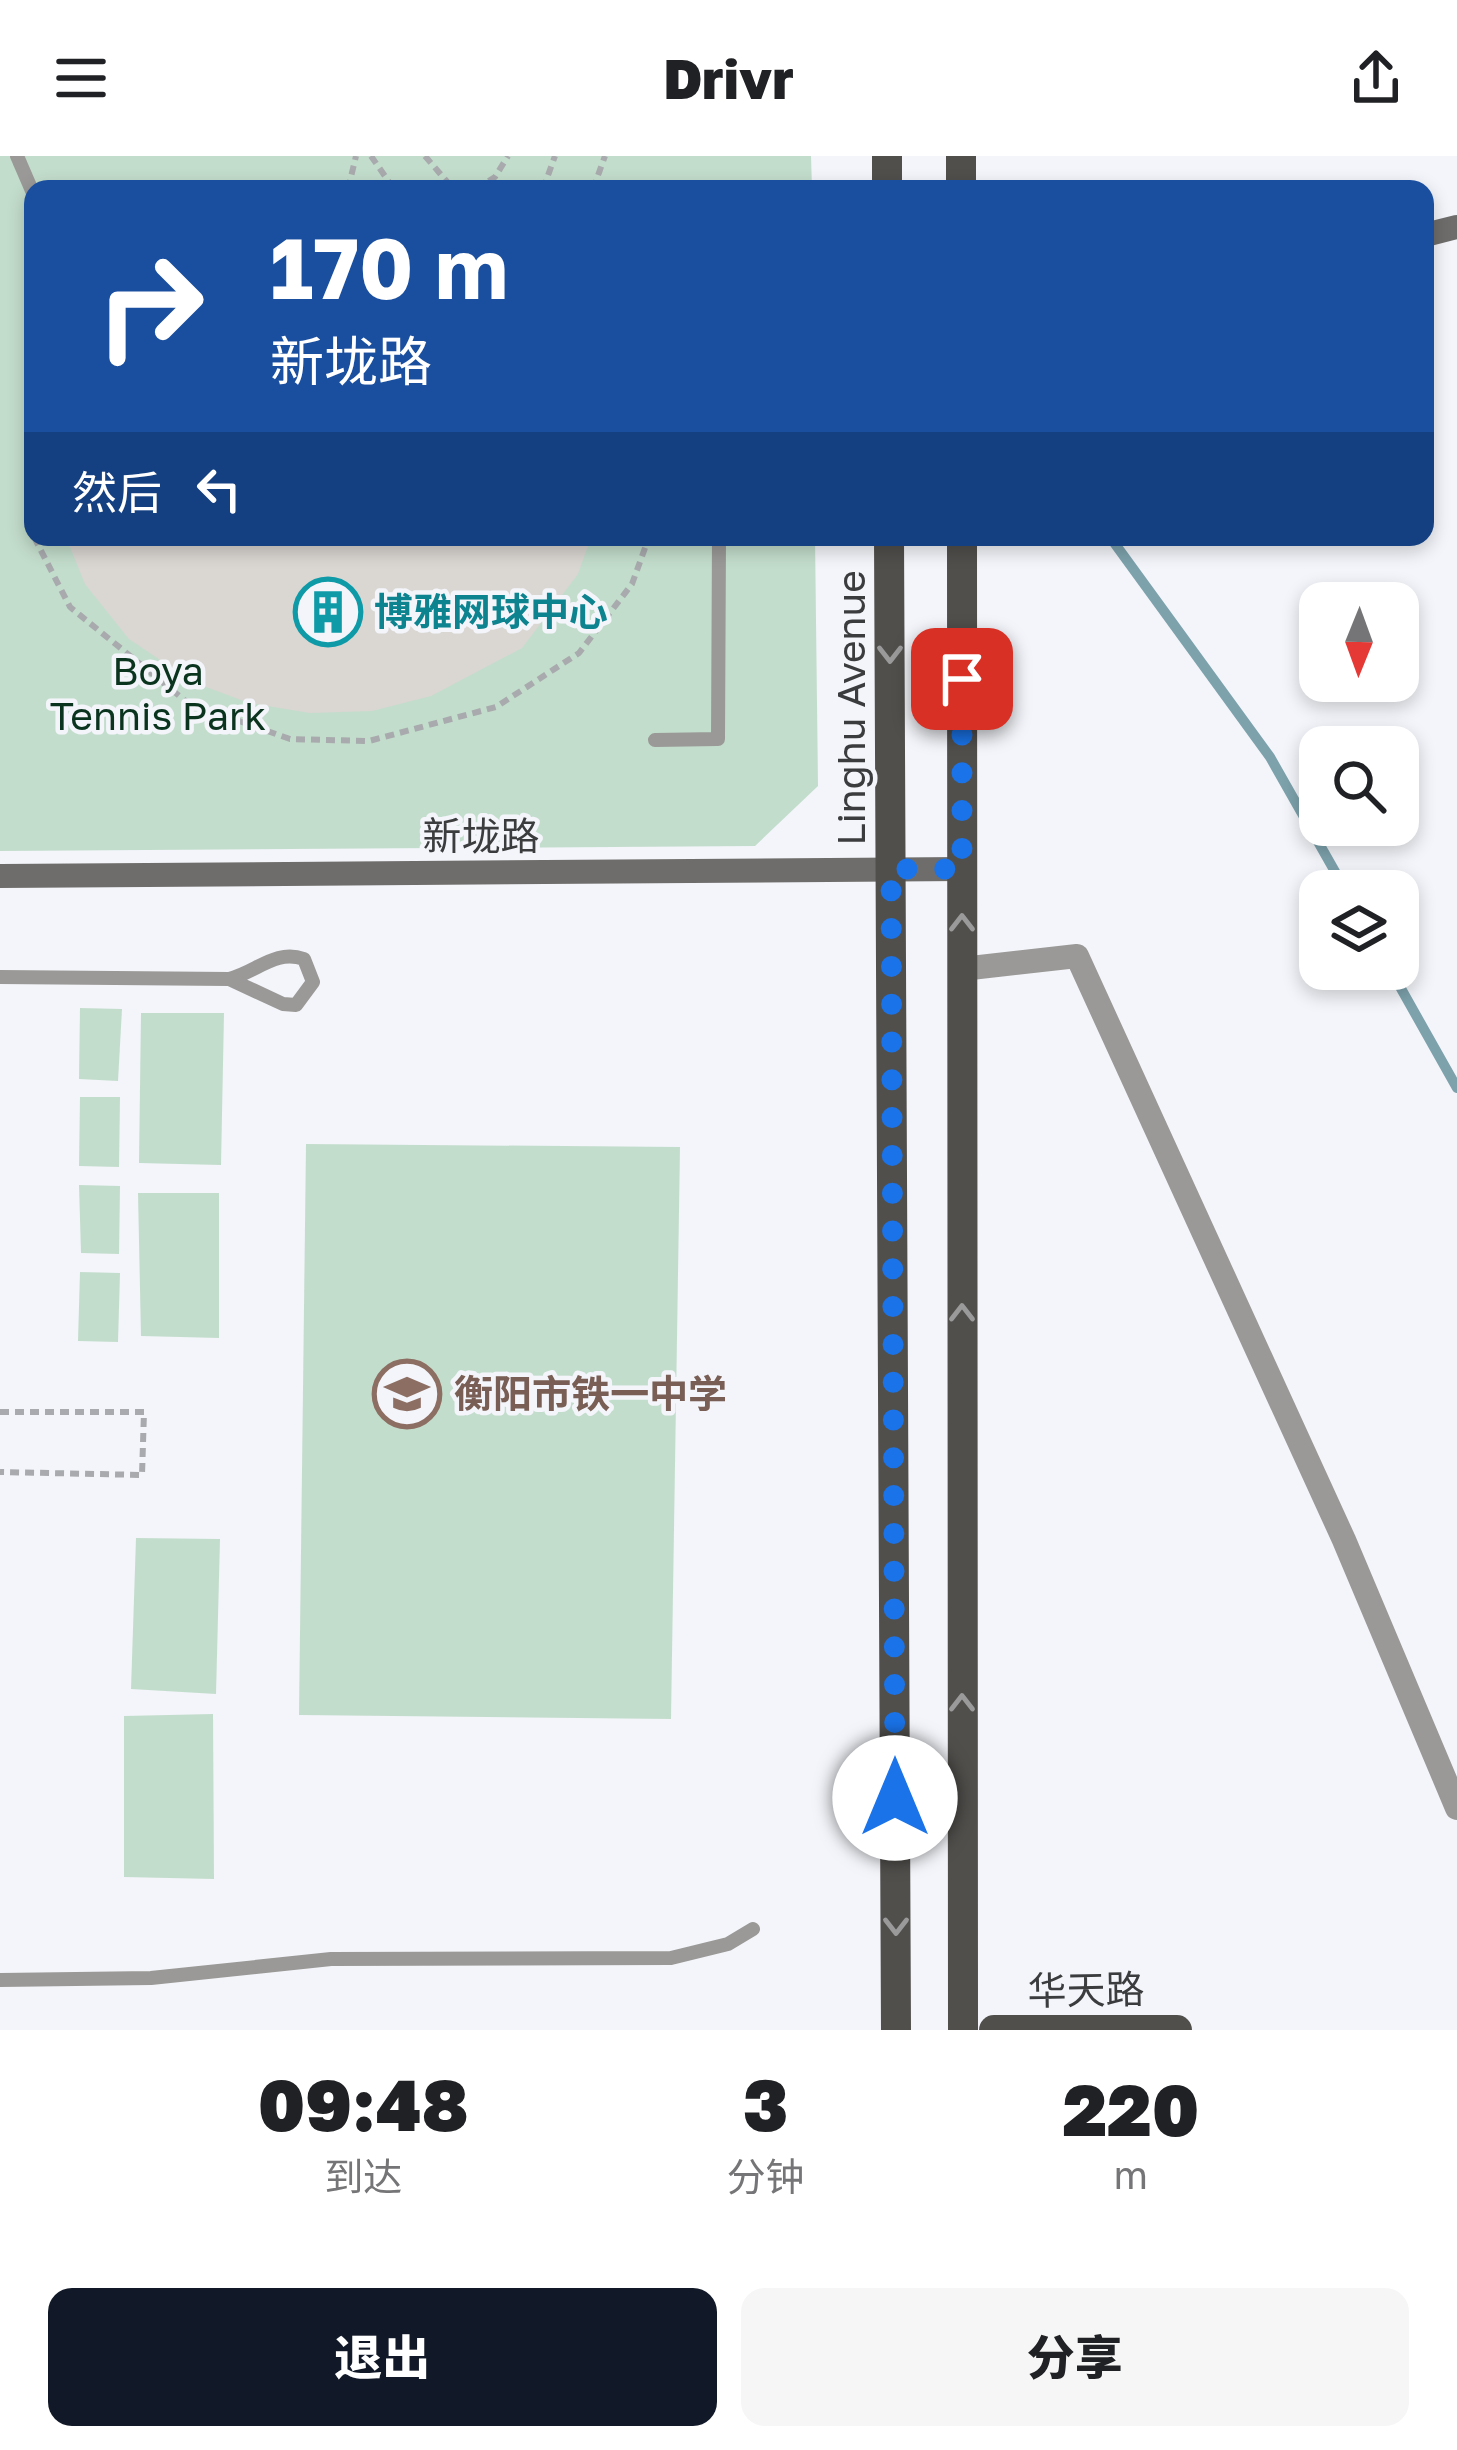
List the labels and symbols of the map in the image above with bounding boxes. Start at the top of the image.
street label: Linghu Avenue [827,570,874,846]
building icon: 博雅网球中心 [293,577,363,647]
north arrow [1299,582,1419,702]
place label: 博雅网球中心 [374,588,608,635]
pin [911,628,1013,730]
one-way arrow [876,645,902,664]
park label: Boya Tennis Park [50,647,266,739]
street label: 新垅路 [422,812,540,859]
one-way arrow [949,913,975,931]
one-way arrow [949,1303,975,1321]
school or university icon: 衡阳市铁一中学 [372,1359,442,1429]
place label: 衡阳市铁一中学 [454,1370,727,1417]
one-way arrow [949,1693,975,1711]
position arrow [832,1735,958,1861]
one-way arrow [882,1917,908,1936]
street label: 华天路 [1027,1965,1145,2014]

